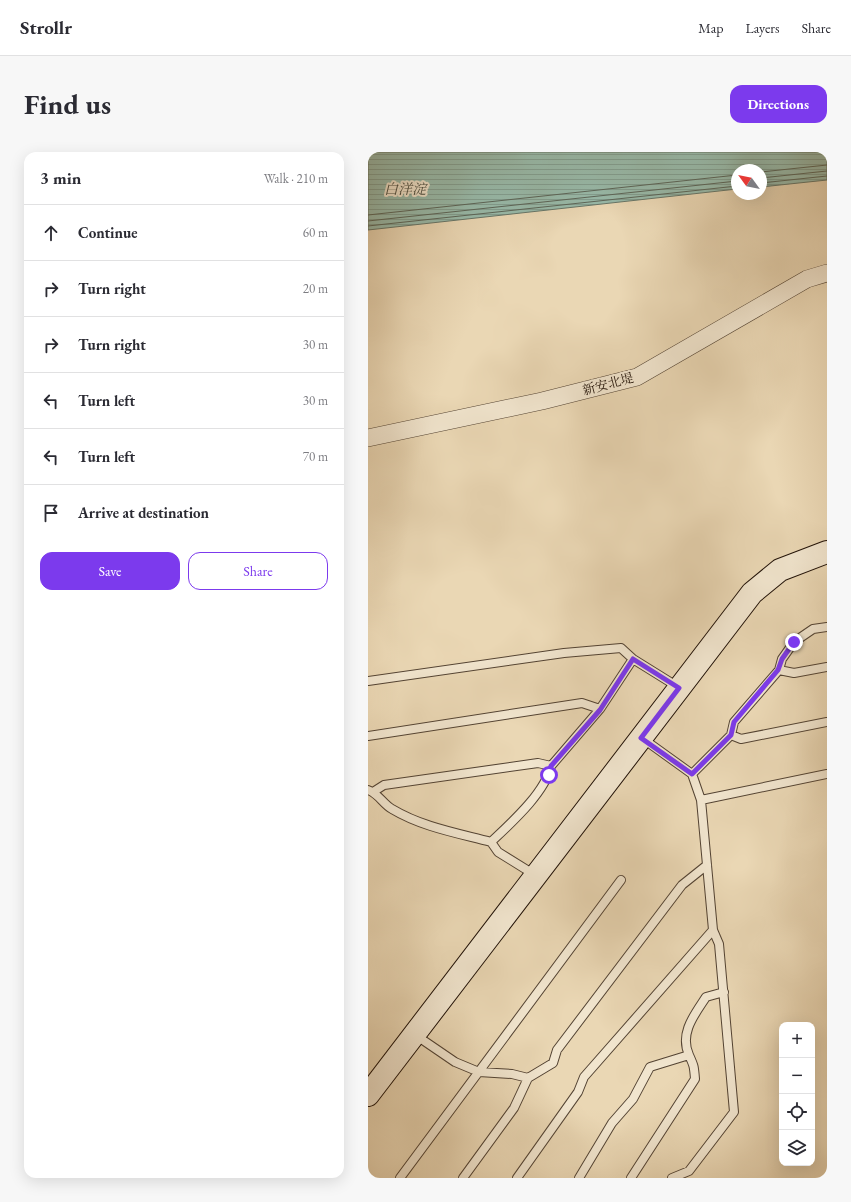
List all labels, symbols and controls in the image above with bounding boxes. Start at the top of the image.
text: Strollr [20,15,72,40]
text: Map [698,19,723,37]
text: Layers [745,19,780,37]
text: Share [802,19,831,37]
button: Directions [730,85,827,123]
text: Find us [24,86,111,122]
north arrow [731,164,767,200]
text: 3 min [40,167,81,189]
text: Walk · 210 m [264,170,328,187]
water label: 白洋淀 [384,180,428,198]
icon: ahead [40,222,62,244]
text: Continue [78,223,138,242]
text: 60 m [303,224,328,241]
icon: right [40,278,62,300]
text: Turn right [78,279,146,298]
text: 20 m [303,280,328,297]
icon: right [40,334,62,356]
text: Turn right [78,335,146,354]
text: 30 m [303,336,328,353]
street label: 新安北堤 [581,369,635,399]
icon: left [40,390,62,412]
text: Turn left [78,391,135,410]
text: 30 m [303,392,328,409]
icon: left [40,446,62,468]
text: Turn left [78,447,135,466]
text: 70 m [303,448,328,465]
icon: arrive [40,502,62,524]
text: Arrive at destination [78,503,209,522]
button: Save [40,552,180,590]
button: Share [188,552,328,590]
route end [785,633,803,651]
route start [540,766,558,784]
map controls [779,1022,815,1166]
button: + [779,1022,815,1058]
button: − [779,1058,815,1094]
button: locate [779,1094,815,1130]
button: layers [779,1130,815,1166]

